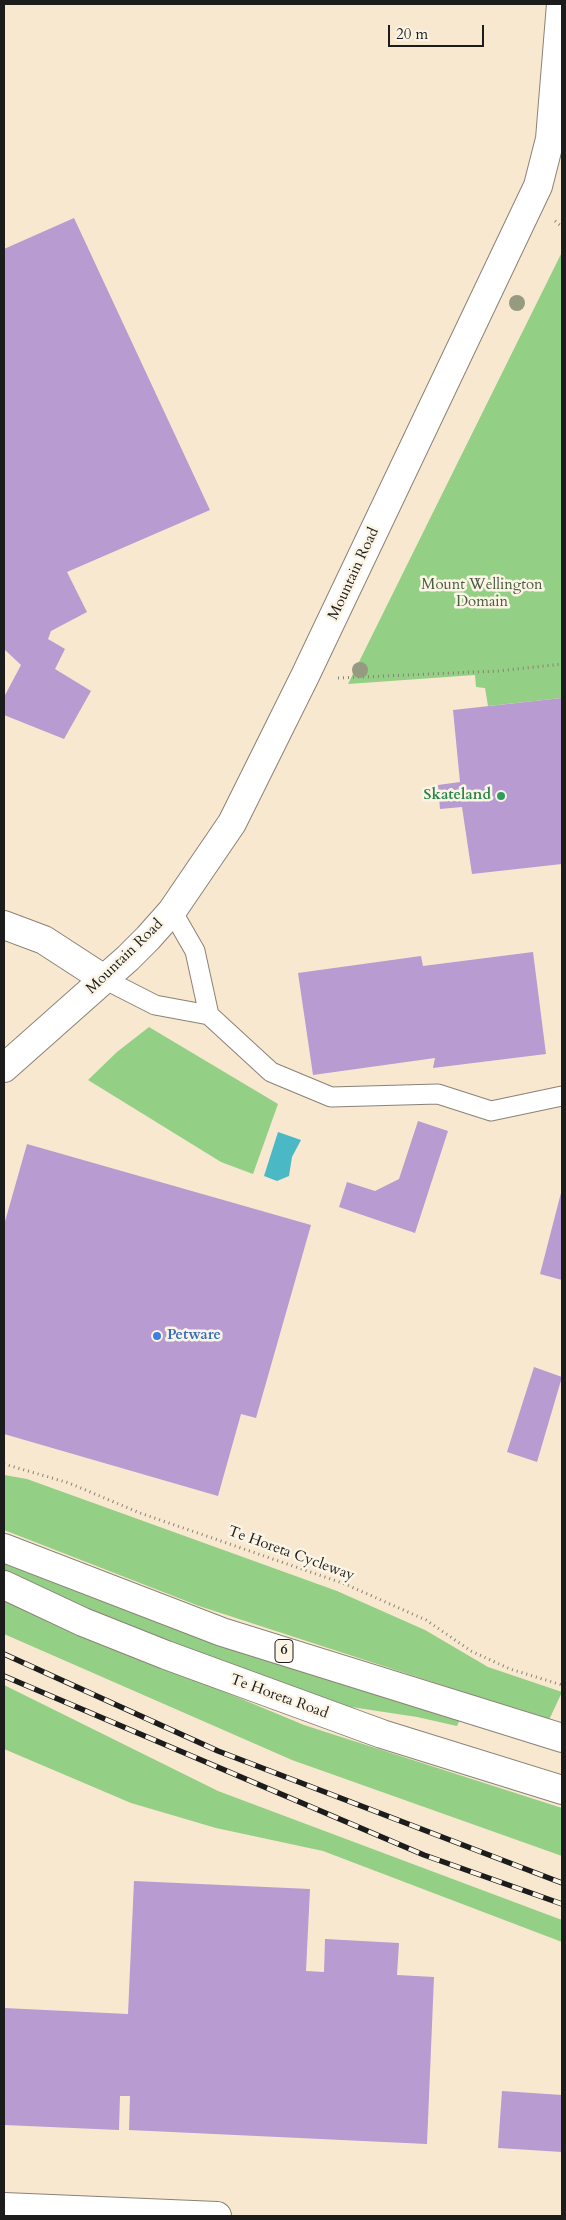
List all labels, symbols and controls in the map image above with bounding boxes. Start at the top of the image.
scale bar [391,15,487,47]
text: 20 m [396,24,428,44]
street label: Mountain Road [325,525,383,623]
park label: Mount Wellington Domain [421,577,543,612]
place label: Skateland [424,787,491,805]
marker: Skateland [495,790,507,802]
street label: Mountain Road [83,916,167,998]
place label: Petware [167,1327,221,1345]
marker: Petware [151,1330,163,1342]
street label: Te Horeta Cycleway [225,1523,357,1585]
road number: 6 [275,1640,293,1662]
street label: Te Horeta Road [228,1671,330,1723]

